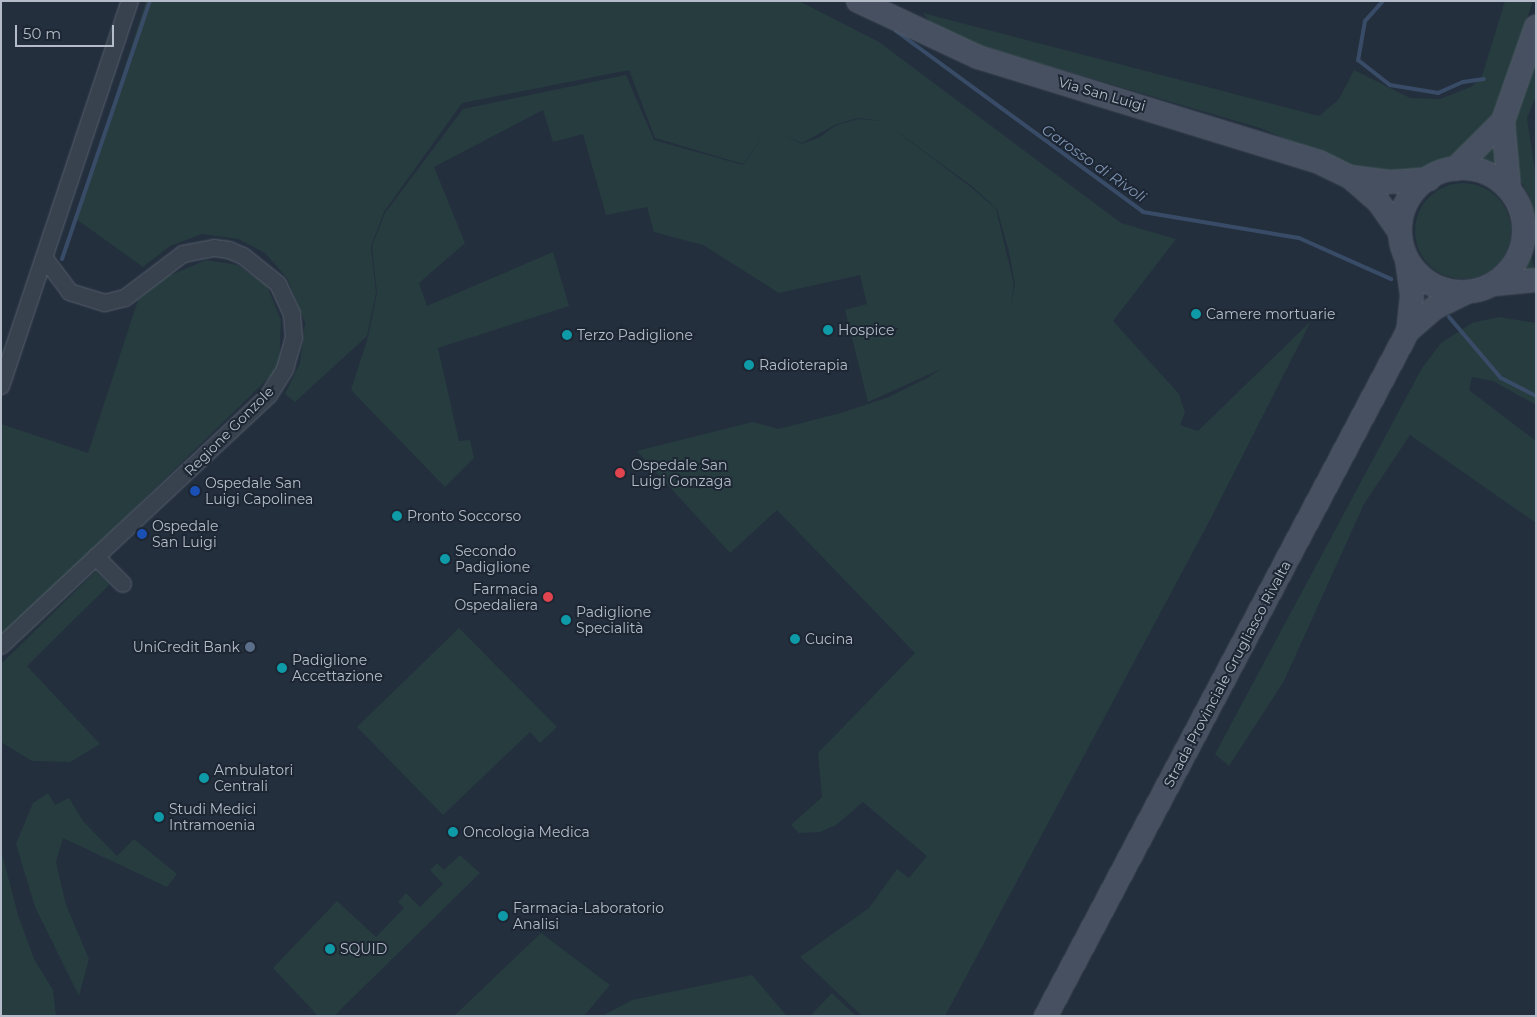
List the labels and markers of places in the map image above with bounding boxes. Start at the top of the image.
place label: Camere mortuarie [1206,306,1335,322]
marker: Camere mortuarie [1190,308,1202,320]
place label: Hospice [838,322,894,338]
marker: Hospice [822,324,834,336]
place label: Terzo Padiglione [577,327,693,343]
marker: Terzo Padiglione [561,329,573,341]
place label: Radioterapia [759,357,848,373]
marker: Radioterapia [743,359,755,371]
place label: Ospedale San Luigi Gonzaga [631,457,732,490]
marker: Ospedale San Luigi Gonzaga [613,466,627,480]
place label: Ospedale San Luigi Capolinea [205,475,313,508]
marker: Ospedale San Luigi Capolinea [189,485,201,497]
place label: Pronto Soccorso [407,508,521,524]
marker: Pronto Soccorso [391,510,403,522]
place label: Ospedale San Luigi [152,518,218,550]
marker: Ospedale San Luigi [136,528,148,540]
place label: Secondo Padiglione [455,543,530,576]
marker: Secondo Padiglione [439,553,451,565]
place label: Farmacia Ospedaliera [454,581,538,614]
marker: Farmacia Ospedaliera [542,591,554,603]
place label: Padiglione Specialità [576,604,651,636]
marker: Padiglione Specialità [560,614,572,626]
place label: Cucina [805,631,853,647]
marker: Cucina [789,633,801,645]
place label: UniCredit Bank [133,639,240,655]
marker: UniCredit Bank [244,641,256,653]
place label: Padiglione Accettazione [292,652,383,684]
marker: Padiglione Accettazione [276,662,288,674]
place label: Ambulatori Centrali [214,762,293,794]
marker: Ambulatori Centrali [198,772,210,784]
place label: Studi Medici Intramoenia [169,801,256,834]
marker: Studi Medici Intramoenia [153,811,165,823]
place label: Oncologia Medica [463,824,590,840]
marker: Oncologia Medica [447,826,459,838]
place label: Farmacia-Laboratorio Analisi [513,900,664,932]
marker: Farmacia-Laboratorio Analisi [497,910,509,922]
place label: SQUID [340,941,387,957]
marker: SQUID [324,943,336,955]

